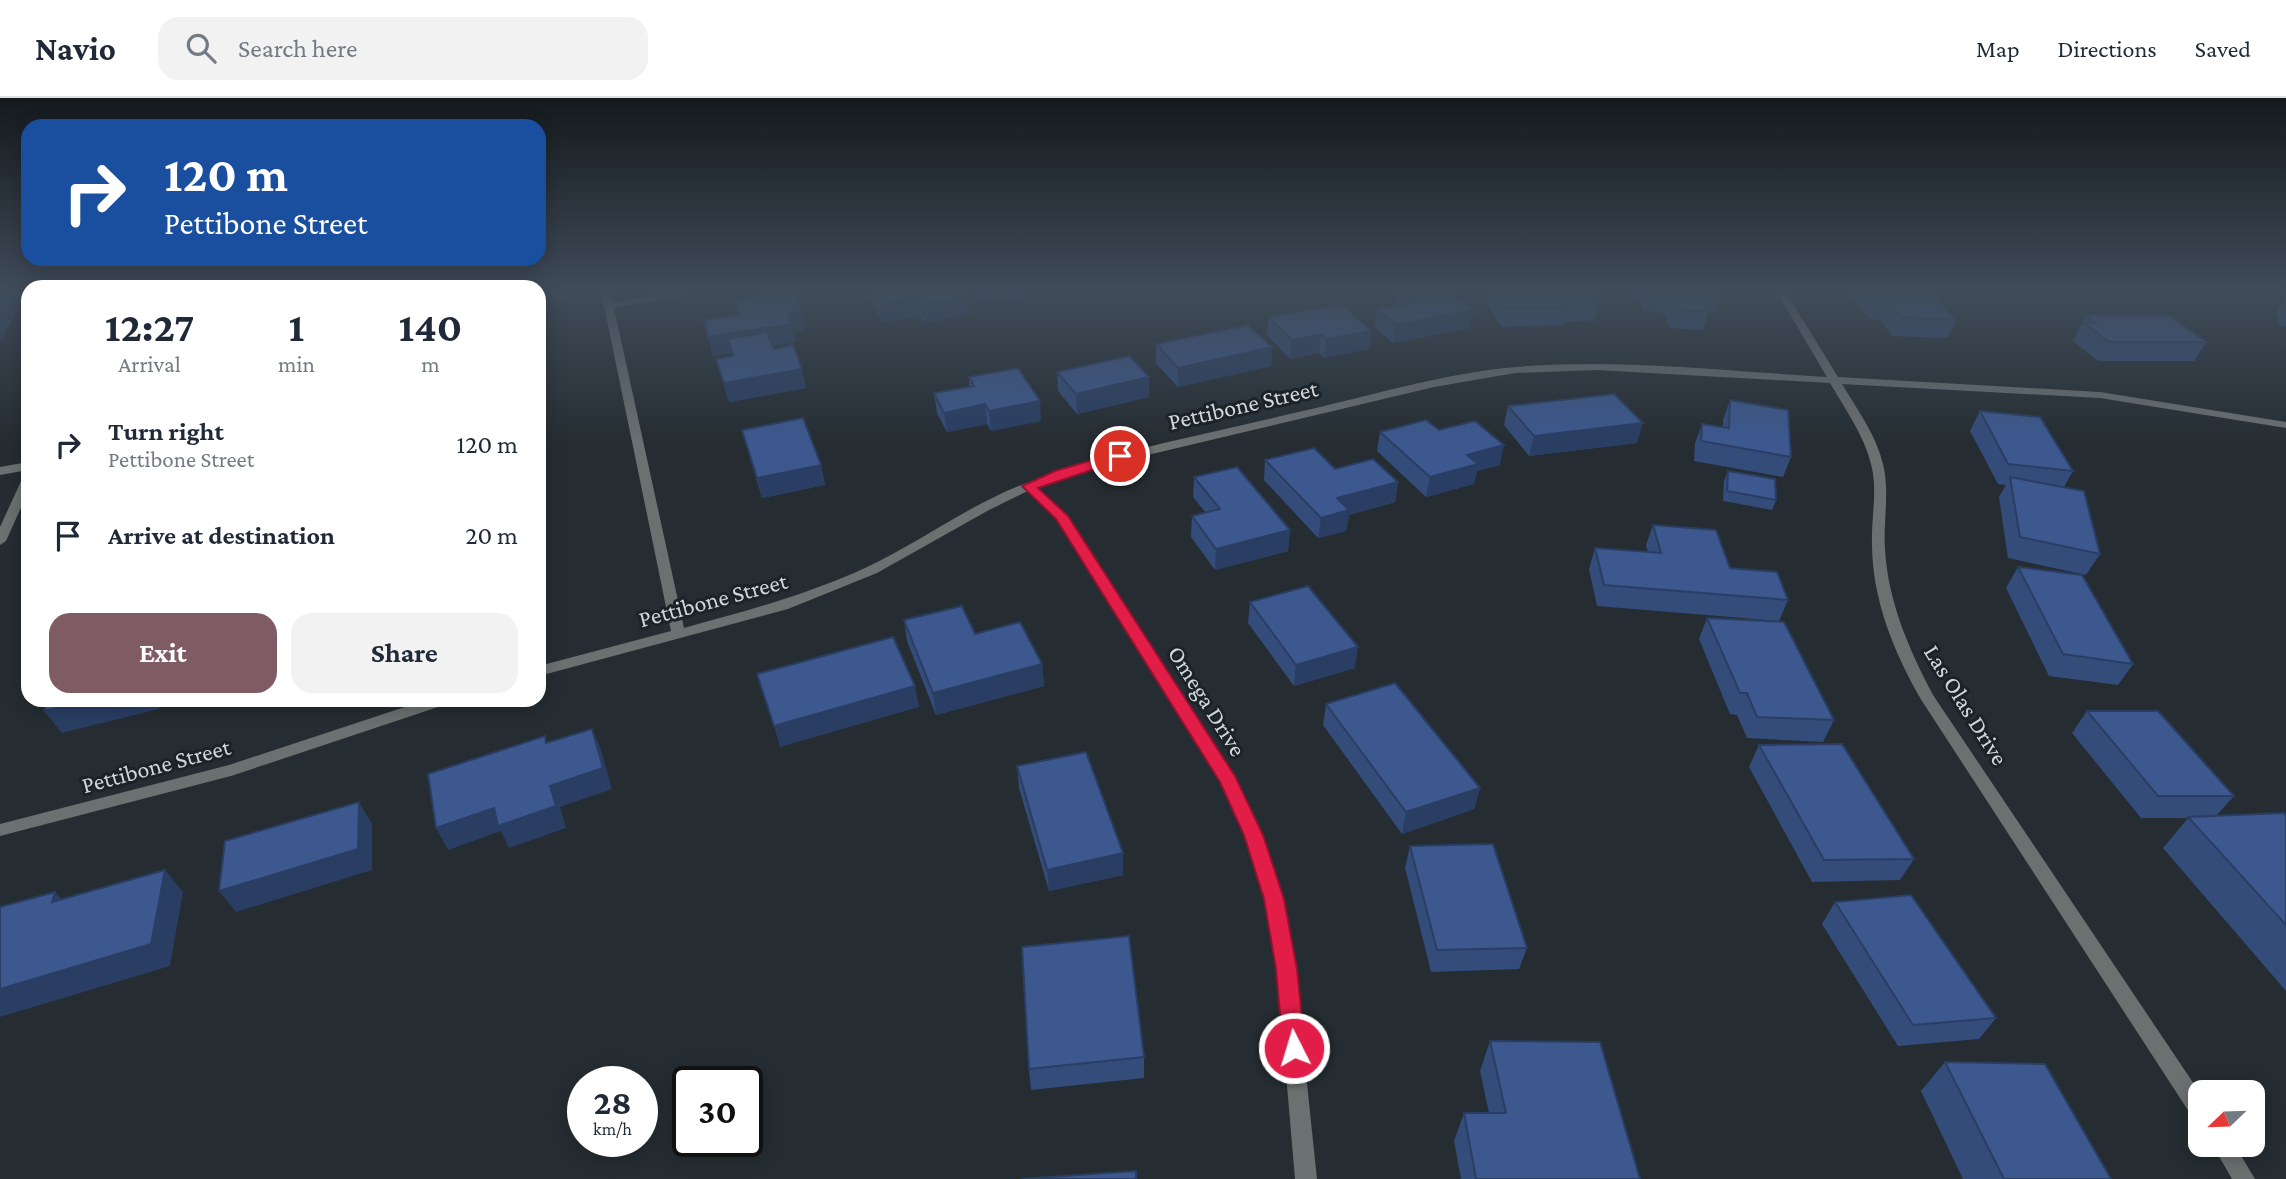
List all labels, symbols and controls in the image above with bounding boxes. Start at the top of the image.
search box [158,17,648,80]
icon: search [182,29,220,67]
text: Navio [35,30,116,67]
text: Search here [238,34,357,63]
text: Map [1976,35,2020,62]
text: Directions [2058,35,2157,62]
text: Saved [2195,35,2251,62]
icon: right [49,147,140,238]
text: 120 m [164,147,288,202]
text: Pettibone Street [164,205,368,241]
text: 12:27 [105,303,194,350]
text: 1 [288,303,304,350]
text: 140 [398,303,462,350]
text: Arrival [118,351,181,377]
text: min [278,351,315,377]
text: m [421,351,440,377]
street label: Pettibone Street [1165,374,1321,435]
text: Turn right [108,417,224,446]
icon: right [49,426,87,464]
pin [1090,426,1150,486]
text: 120 m [457,430,518,459]
icon: arrive [1101,437,1139,475]
text: Pettibone Street [108,446,254,472]
icon: arrive [49,517,87,555]
text: Arrive at destination [108,521,335,550]
text: 20 m [465,521,518,550]
street label: Pettibone Street [636,566,791,632]
button: Exit [49,613,277,693]
button: Share [291,613,518,693]
street label: Omega Drive [1163,640,1252,761]
street label: Las Olas Drive [1919,640,2014,770]
street label: Pettibone Street [79,732,234,798]
position arrow [1257,1011,1331,1085]
speed limit sign: 30 [672,1066,763,1157]
north arrow [2188,1080,2264,1157]
map controls [2188,1080,2265,1157]
text: 28 [593,1083,632,1122]
text: km/h [593,1119,632,1139]

